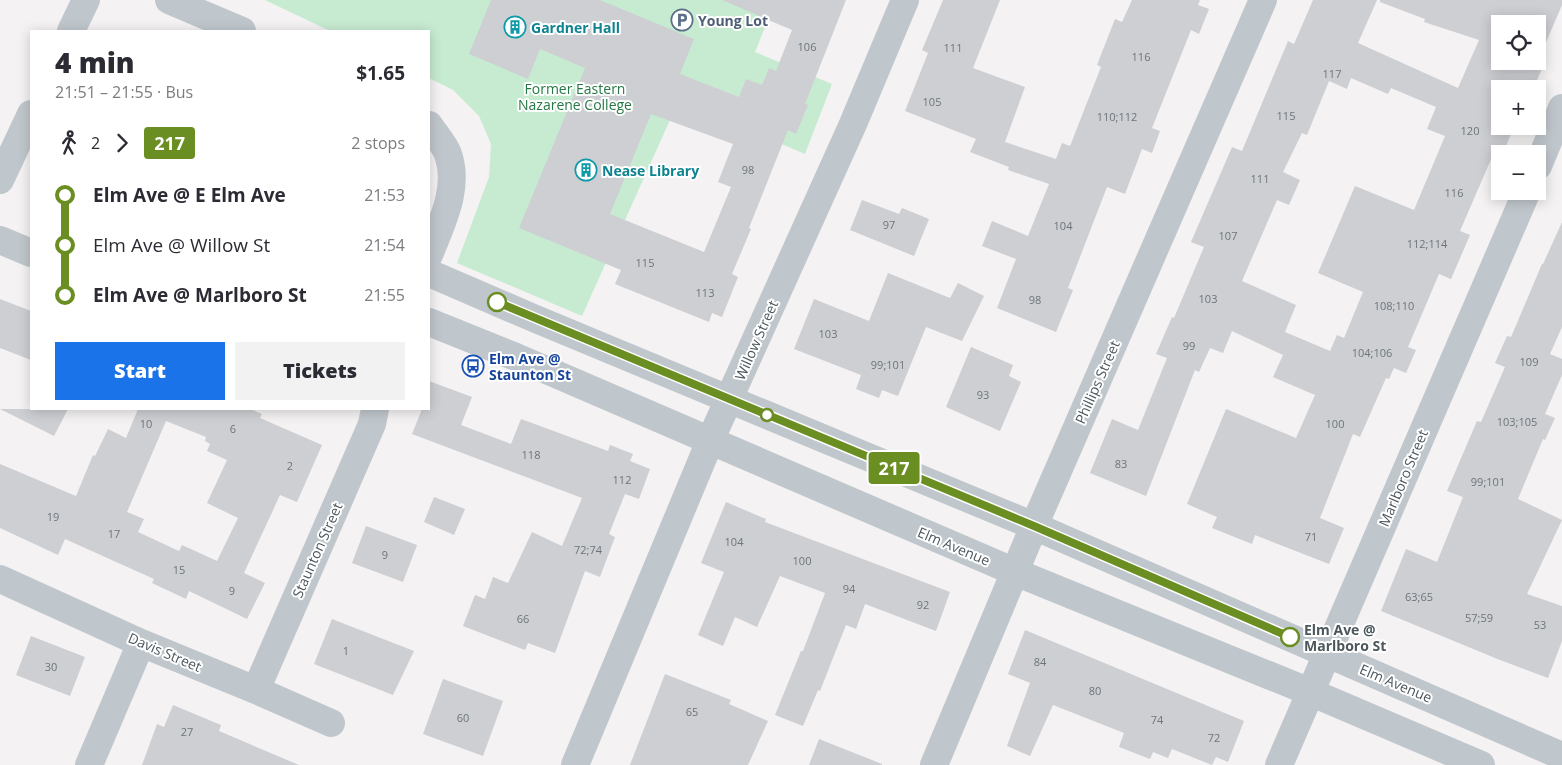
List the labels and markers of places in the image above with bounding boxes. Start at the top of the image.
parking icon: Young Lot [670,8,694,32]
place label: Young Lot [698,11,768,30]
building icon: Gardner Hall [503,15,527,39]
place label: Gardner Hall [531,18,620,37]
building icon: Nease Library [574,158,598,182]
place label: Nease Library [602,161,699,180]
unlabelled marker [487,292,507,312]
place label: Elm Ave @ Staunton St [489,349,571,384]
bus stop icon: Elm Ave @ Staunton St [461,354,485,378]
unlabelled marker [760,408,774,422]
place label: Elm Ave @ Marlboro St [1304,620,1386,655]
marker: Elm Ave @ Marlboro St [1280,627,1300,647]

